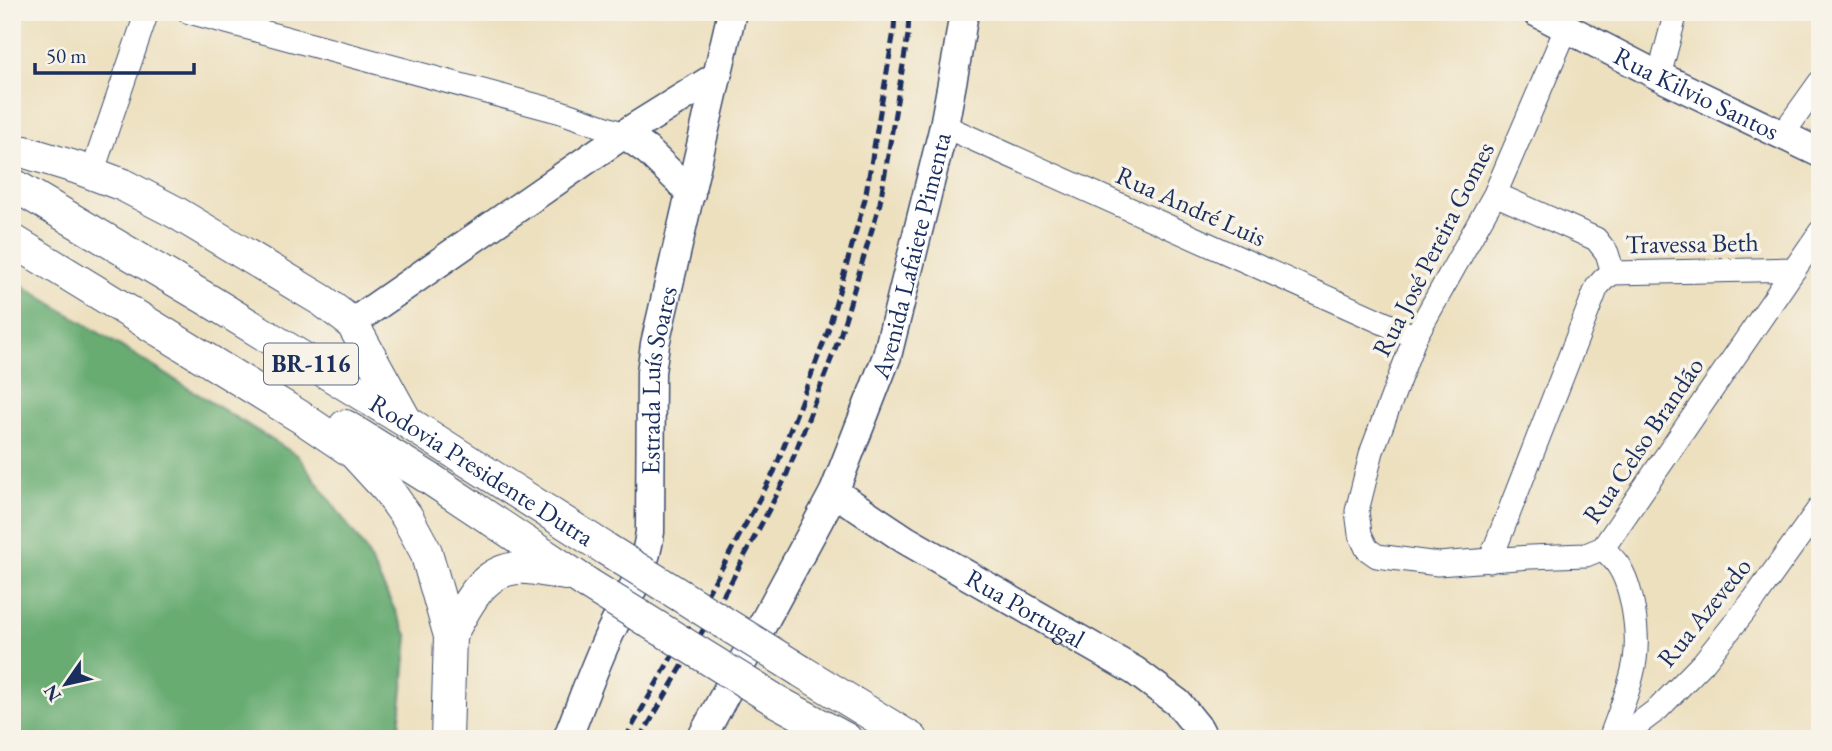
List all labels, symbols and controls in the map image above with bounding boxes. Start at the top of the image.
scale bar [35,32,194,76]
street label: Rua Kilvio Santos [1608,39,1785,148]
text: 50 m [46,42,87,69]
street label: Avenida Lafaiete Pimenta [862,128,959,384]
street label: Rua José Pereira Gomes [1364,136,1502,362]
street label: Rua André Luis [1111,158,1271,254]
street label: Travessa Beth [1625,225,1759,261]
street label: Estrada Luís Soares [633,283,685,475]
road number: BR-116 [264,344,358,384]
street label: Rua Celso Brandão [1575,350,1711,530]
street label: Rodovia Presidente Dutra [363,386,601,554]
street label: Rua Azevedo [1649,550,1759,674]
street label: Rua Portugal [959,561,1091,656]
north arrow [32,650,102,720]
text: N [37,679,67,707]

